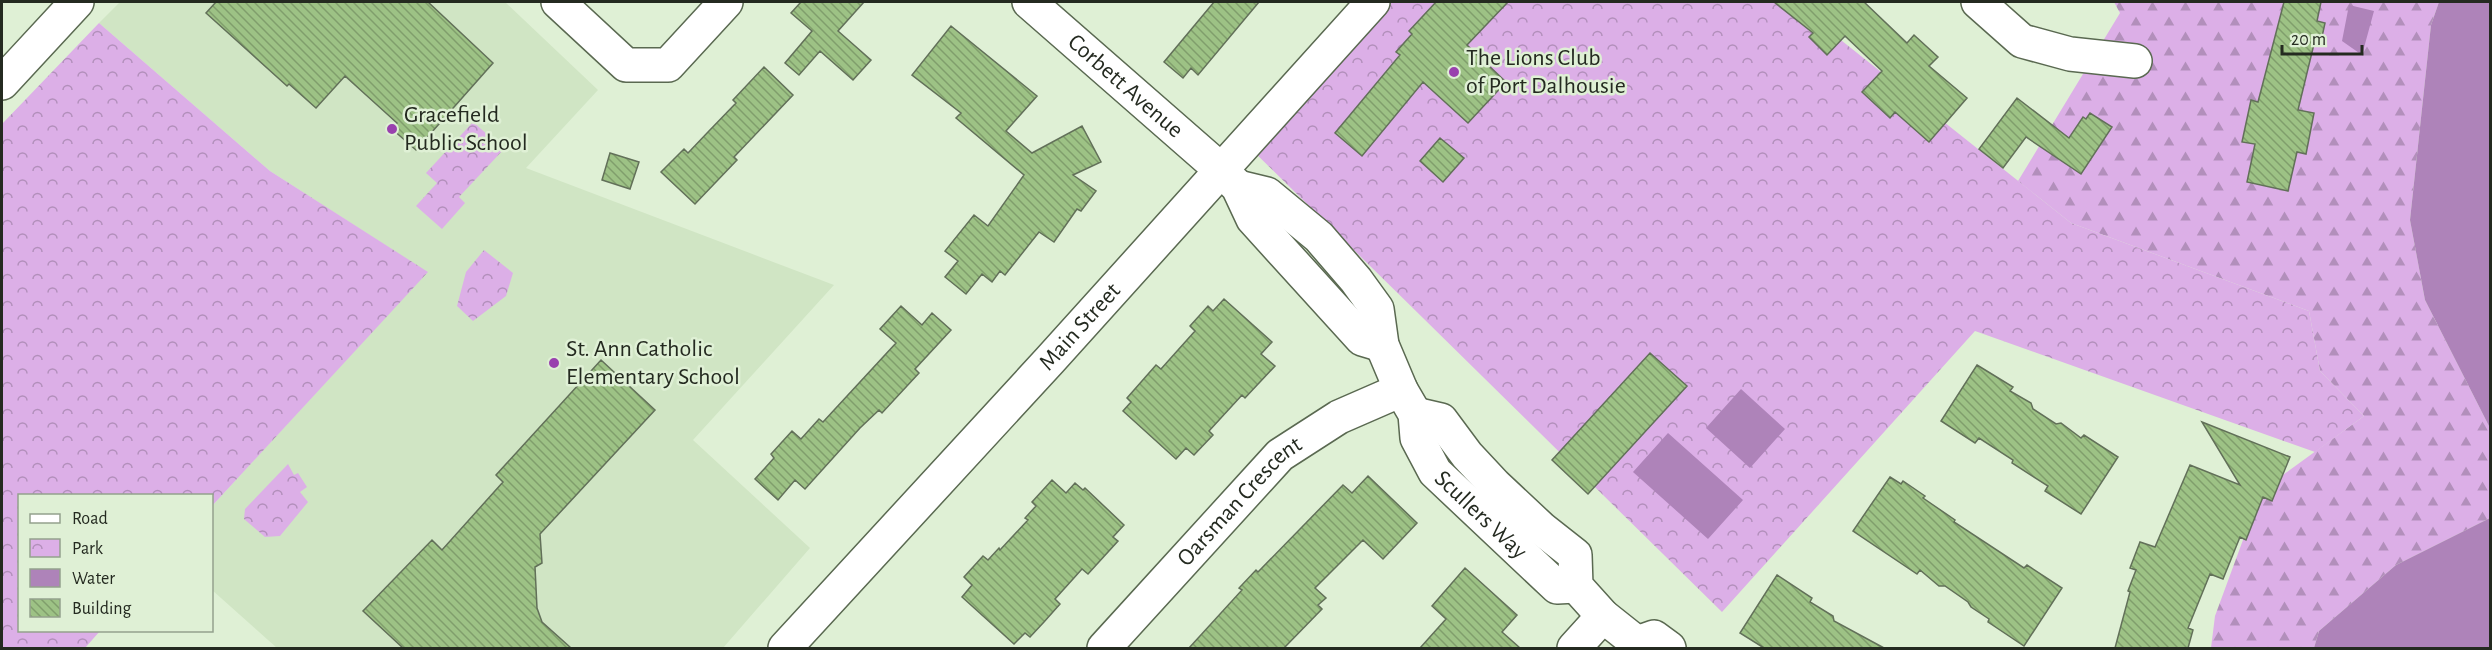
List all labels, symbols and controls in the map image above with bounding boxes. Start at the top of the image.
scale bar [2282,18,2362,56]
street label: Corbett Avenue [1063,30,1187,143]
text: 20 m [2291,31,2326,49]
place label: The Lions Club of Port Dalhousie [1466,46,1626,98]
marker: The Lions Club of Port Dalhousie [1447,65,1461,79]
place label: Gracefield Public School [404,103,528,155]
marker: Gracefield Public School [385,122,399,136]
street label: Main Street [1035,278,1125,375]
place label: St. Ann Catholic Elementary School [566,337,740,389]
marker: St. Ann Catholic Elementary School [547,356,561,370]
street label: Oarsman Crescent [1173,432,1306,571]
street label: Scullers Way [1430,466,1531,564]
legend [18,494,213,632]
text: Road [72,510,108,528]
text: Park [72,540,104,558]
text: Water [72,570,115,588]
text: Building [72,600,132,618]

